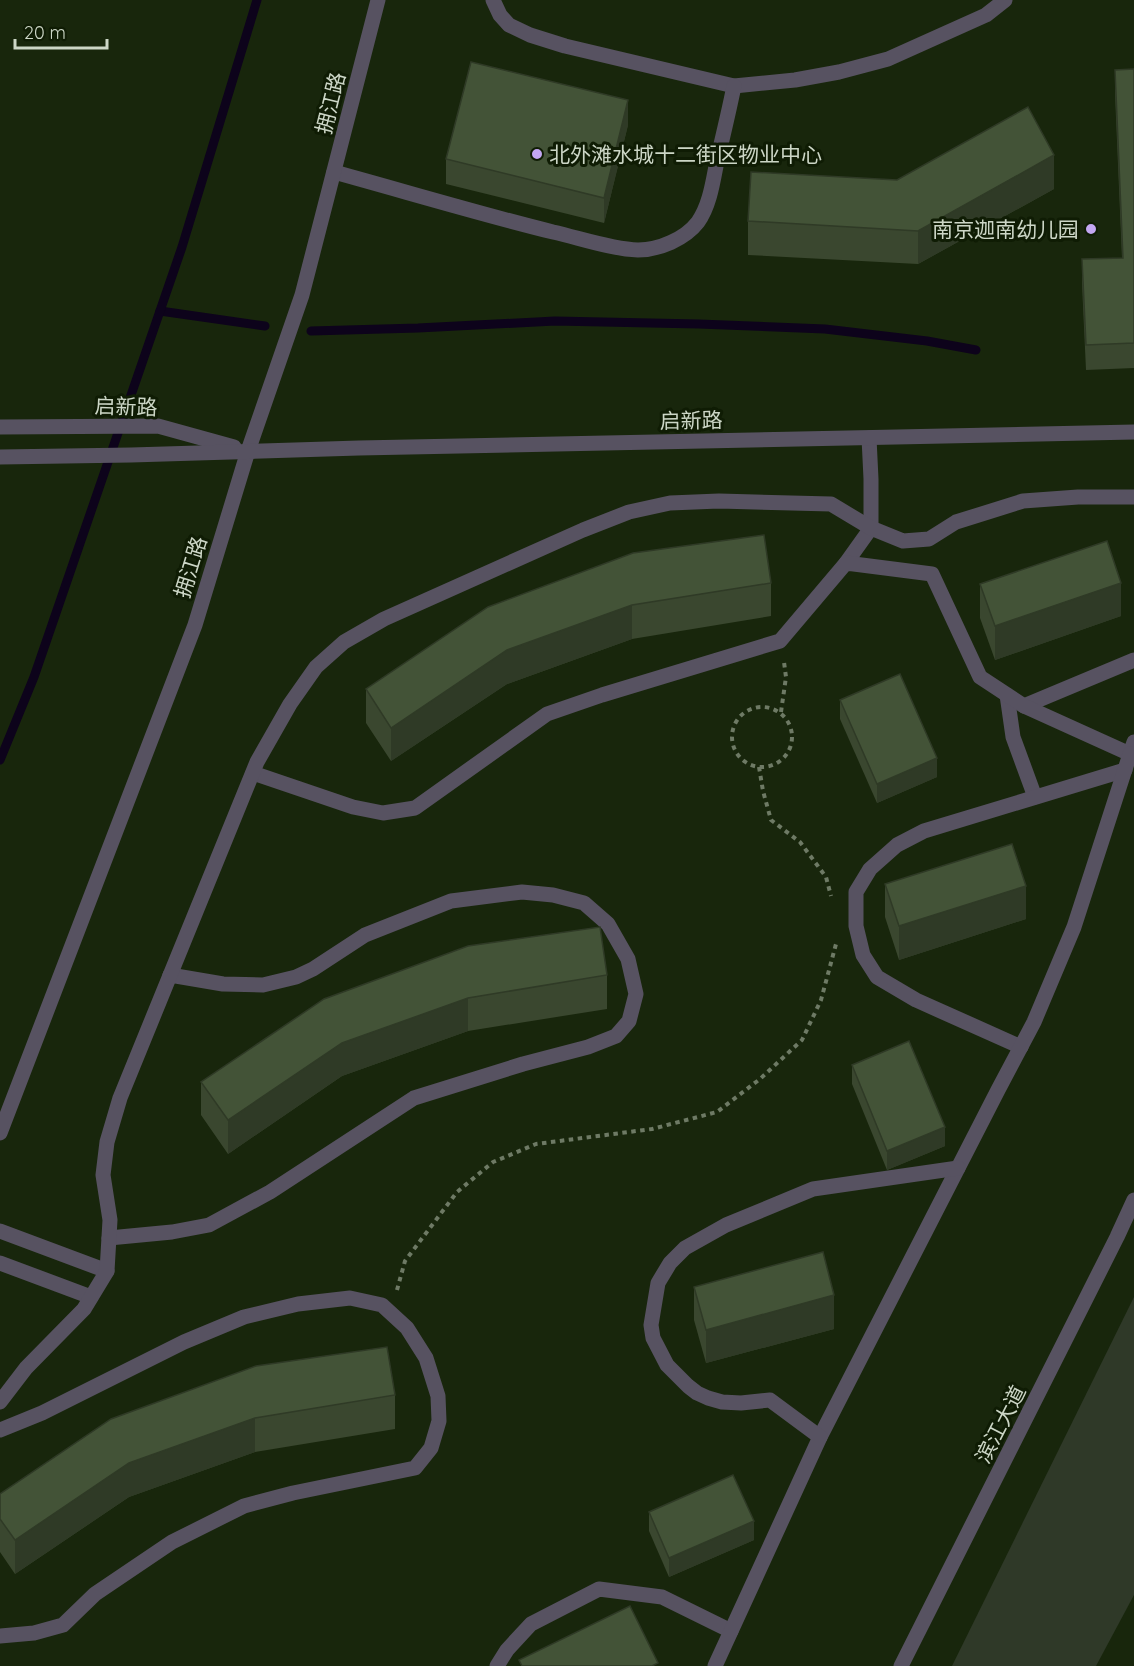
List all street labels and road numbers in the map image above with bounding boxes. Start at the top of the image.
street label: 拥江路 [310,69,350,137]
street label: 启新路 [94,392,158,420]
street label: 启新路 [659,406,723,434]
street label: 拥江路 [168,533,212,601]
street label: 滨江大道 [969,1381,1031,1467]

